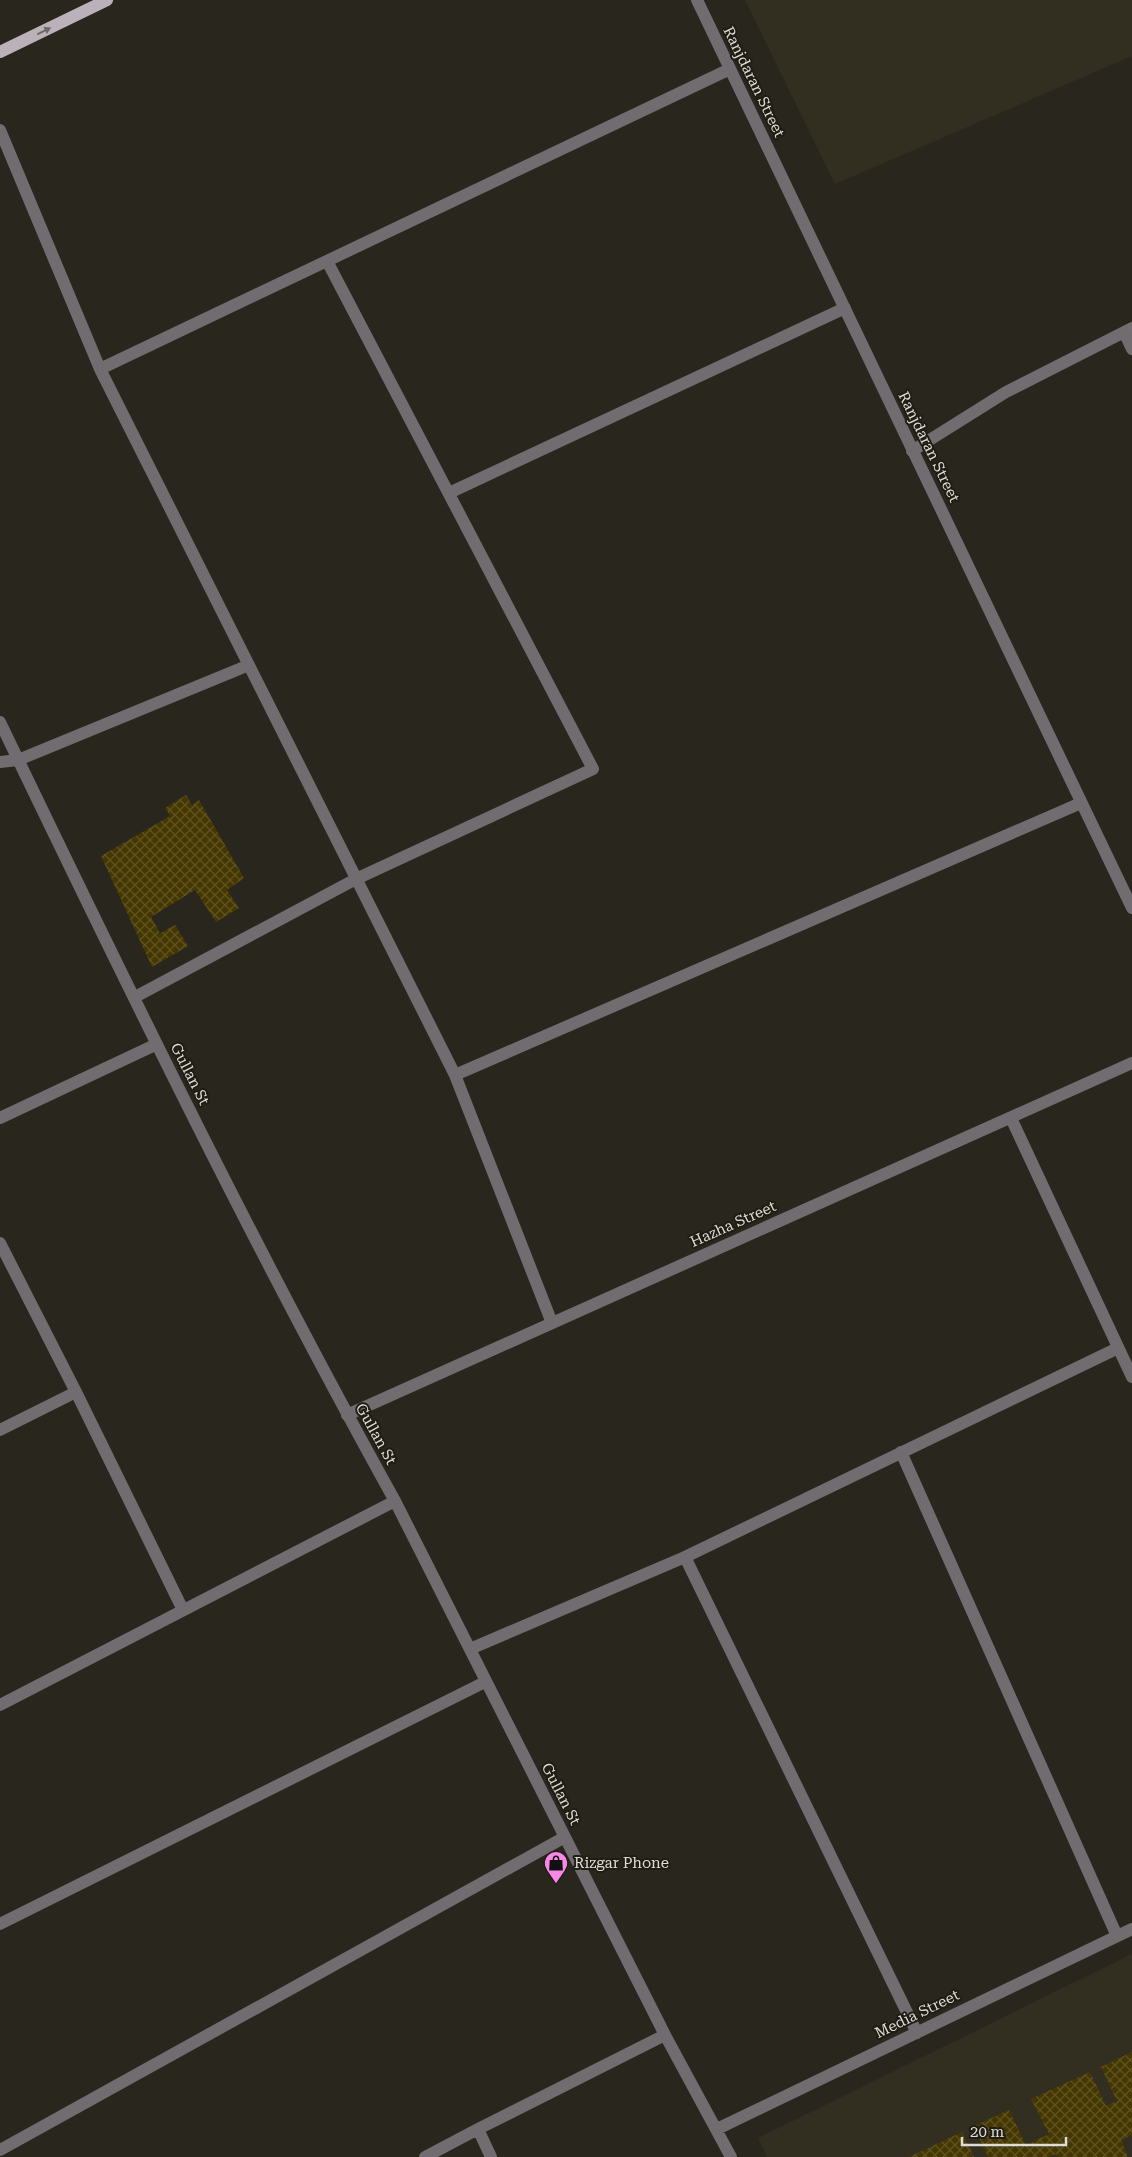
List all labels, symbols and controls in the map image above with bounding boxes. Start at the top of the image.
street label: Ranjdaran Street [719,24,789,141]
one-way arrow [37,26,51,34]
street label: Ranjdaran Street [894,389,964,506]
street label: Gullan St [167,1040,213,1108]
street label: Hazha Street [687,1197,779,1251]
street label: Gullan St [352,1400,400,1468]
street label: Gullan St [538,1760,584,1828]
shop icon: Rizgar Phone [543,1850,569,1884]
place label: Rizgar Phone [574,1854,669,1872]
street label: Media Street [872,1986,963,2042]
scale bar [962,2114,1066,2146]
text: 20 m [970,2123,1005,2141]

